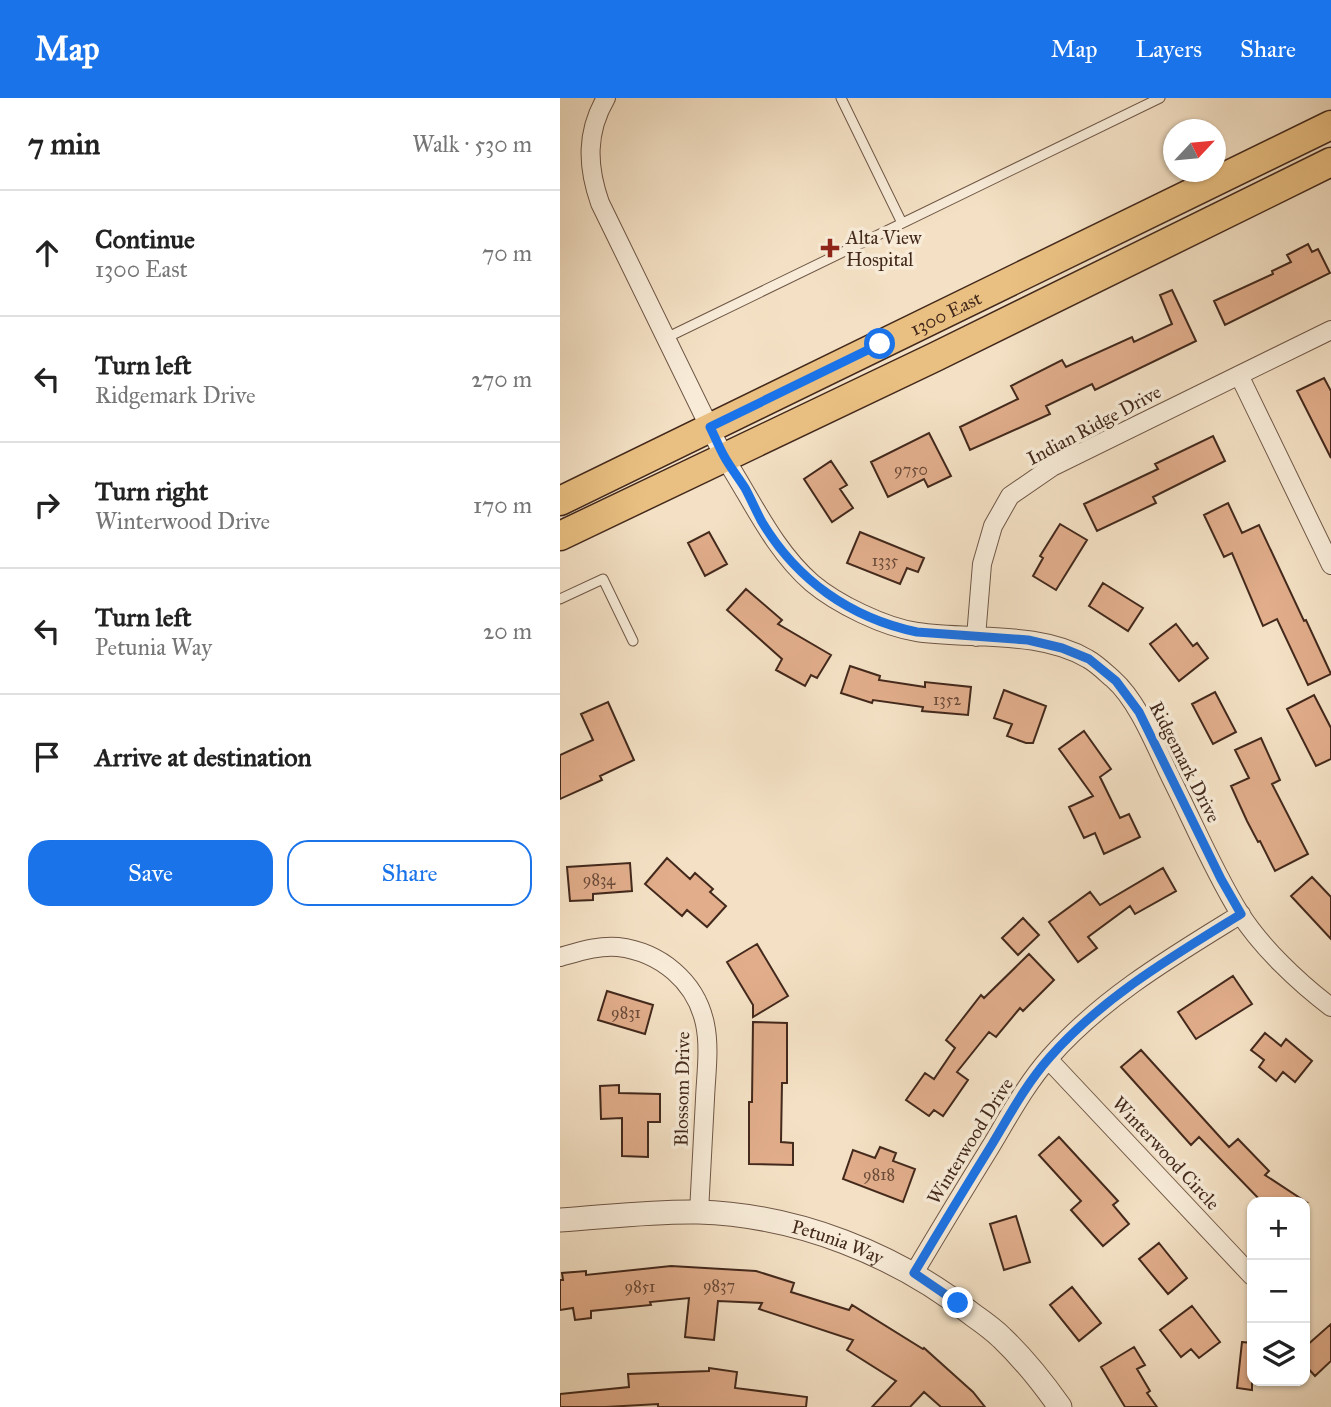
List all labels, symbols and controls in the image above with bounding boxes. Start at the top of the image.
text: Map [35,29,99,69]
text: Map [1051,34,1098,64]
text: Layers [1136,34,1202,64]
text: Share [1240,34,1296,64]
north arrow [1163,119,1226,182]
text: 7 min [28,126,100,162]
text: Walk · 530 m [412,130,532,158]
text: Continue [95,223,195,255]
place label: Alta View Hospital [845,226,922,271]
icon: ahead [28,234,66,272]
marker: Alta View Hospital [820,238,840,258]
text: 70 m [482,239,532,267]
text: 1300 East [95,255,188,283]
street label: 1300 East [906,286,985,340]
route start [864,328,895,359]
text: Turn left [95,349,191,381]
icon: left [28,360,66,398]
text: 270 m [471,365,532,393]
street label: Indian Ridge Drive [1023,380,1165,471]
text: Ridgemark Drive [95,381,256,409]
house number: 9750 [894,460,928,479]
text: Turn right [95,475,208,507]
icon: right [28,486,66,524]
text: 170 m [473,491,532,519]
text: Winterwood Drive [95,507,270,535]
house number: 1335 [872,551,899,570]
text: Turn left [95,601,191,633]
icon: left [28,612,66,650]
text: 20 m [483,617,532,645]
text: Petunia Way [95,633,212,661]
house number: 1352 [933,690,961,709]
street label: Ridgemark Drive [1144,698,1225,827]
icon: arrive [28,738,66,776]
text: Arrive at destination [95,741,312,773]
button: Save [28,840,273,906]
button: Share [287,840,532,906]
house number: 9834 [583,870,616,889]
house number: 9831 [611,1003,641,1022]
street label: Blossom Drive [669,1031,695,1147]
street label: Winterwood Drive [922,1073,1018,1208]
street label: Winterwood Circle [1107,1091,1225,1215]
house number: 9818 [863,1165,895,1184]
map controls [1247,1197,1310,1386]
button: + [1247,1197,1310,1260]
street label: Petunia Way [789,1214,889,1269]
button: − [1247,1260,1310,1323]
house number: 9837 [703,1276,735,1295]
house number: 9851 [625,1277,655,1296]
route end [942,1287,973,1318]
button: layers [1247,1323,1310,1386]

